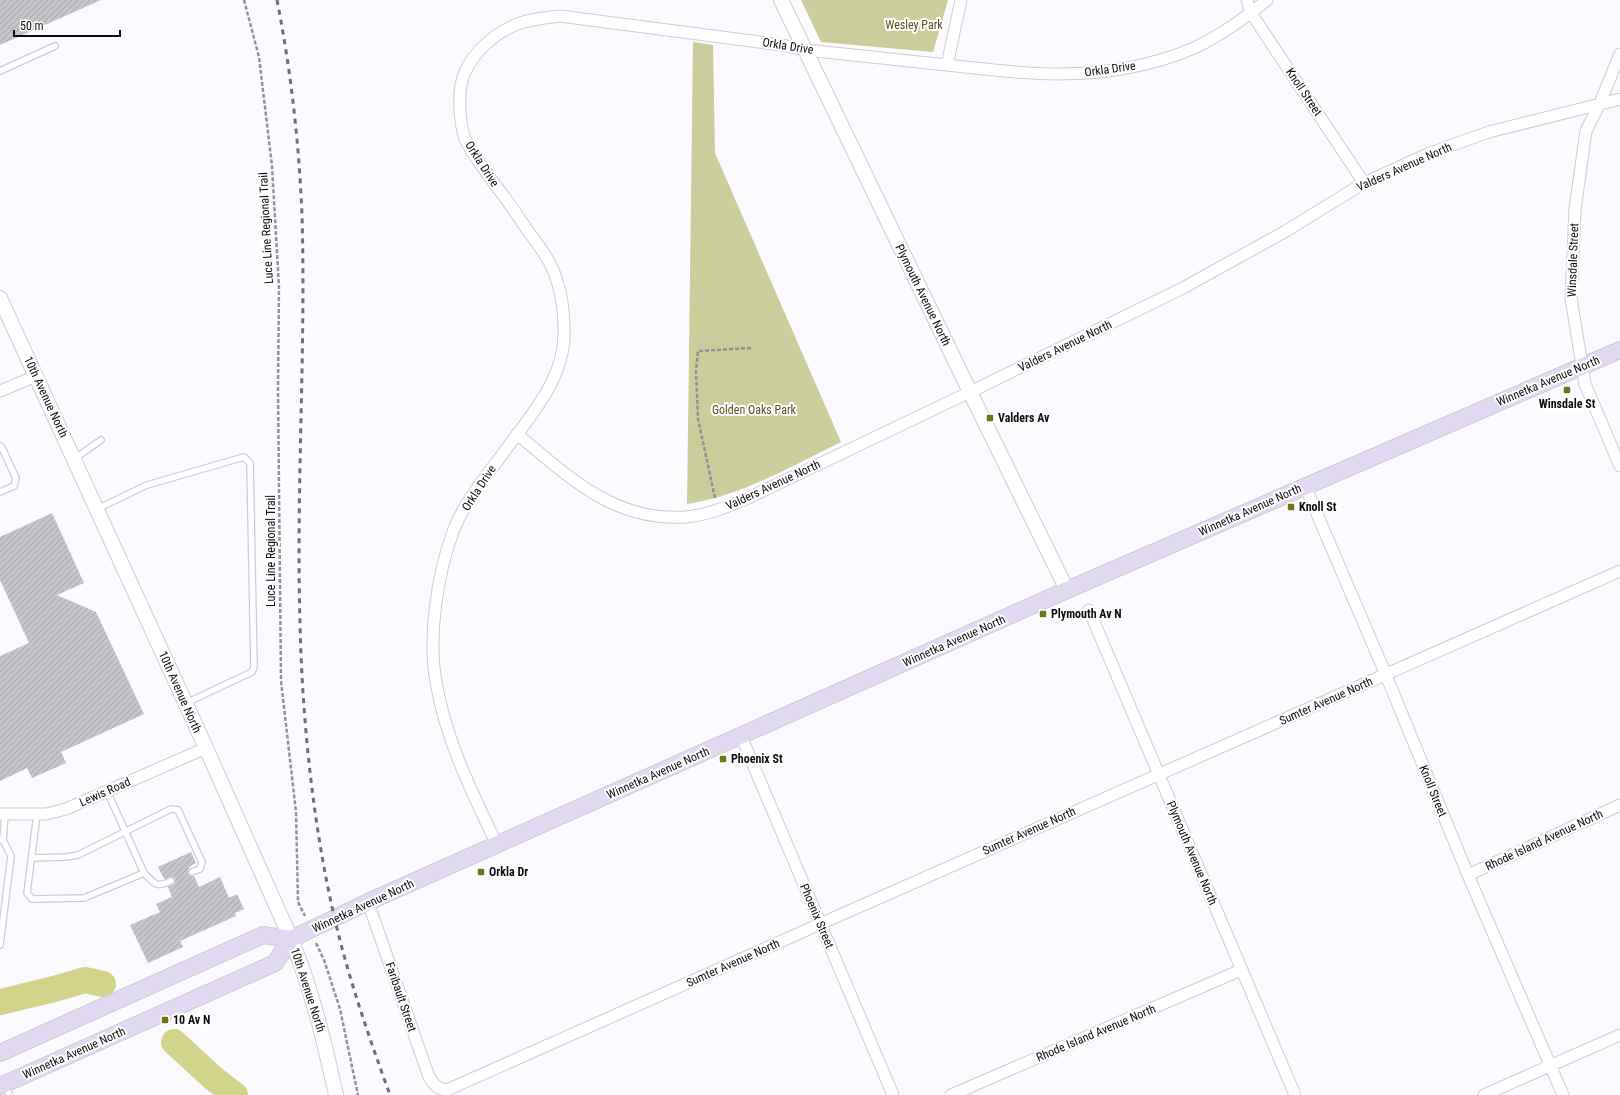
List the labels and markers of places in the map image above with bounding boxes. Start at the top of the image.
marker: Winsdale St [1562,385,1572,395]
place label: Winsdale St [1539,397,1596,411]
place label: Valders Av [998,411,1050,425]
marker: Valders Av [985,413,995,423]
place label: Knoll St [1299,500,1337,514]
marker: Knoll St [1286,502,1296,512]
place label: Plymouth Av N [1051,607,1122,621]
marker: Plymouth Av N [1038,609,1048,619]
place label: Phoenix St [731,752,783,766]
marker: Phoenix St [718,754,728,764]
place label: Orkla Dr [489,865,528,879]
marker: Orkla Dr [476,867,486,877]
place label: 10 Av N [173,1013,210,1027]
marker: 10 Av N [160,1015,170,1025]

